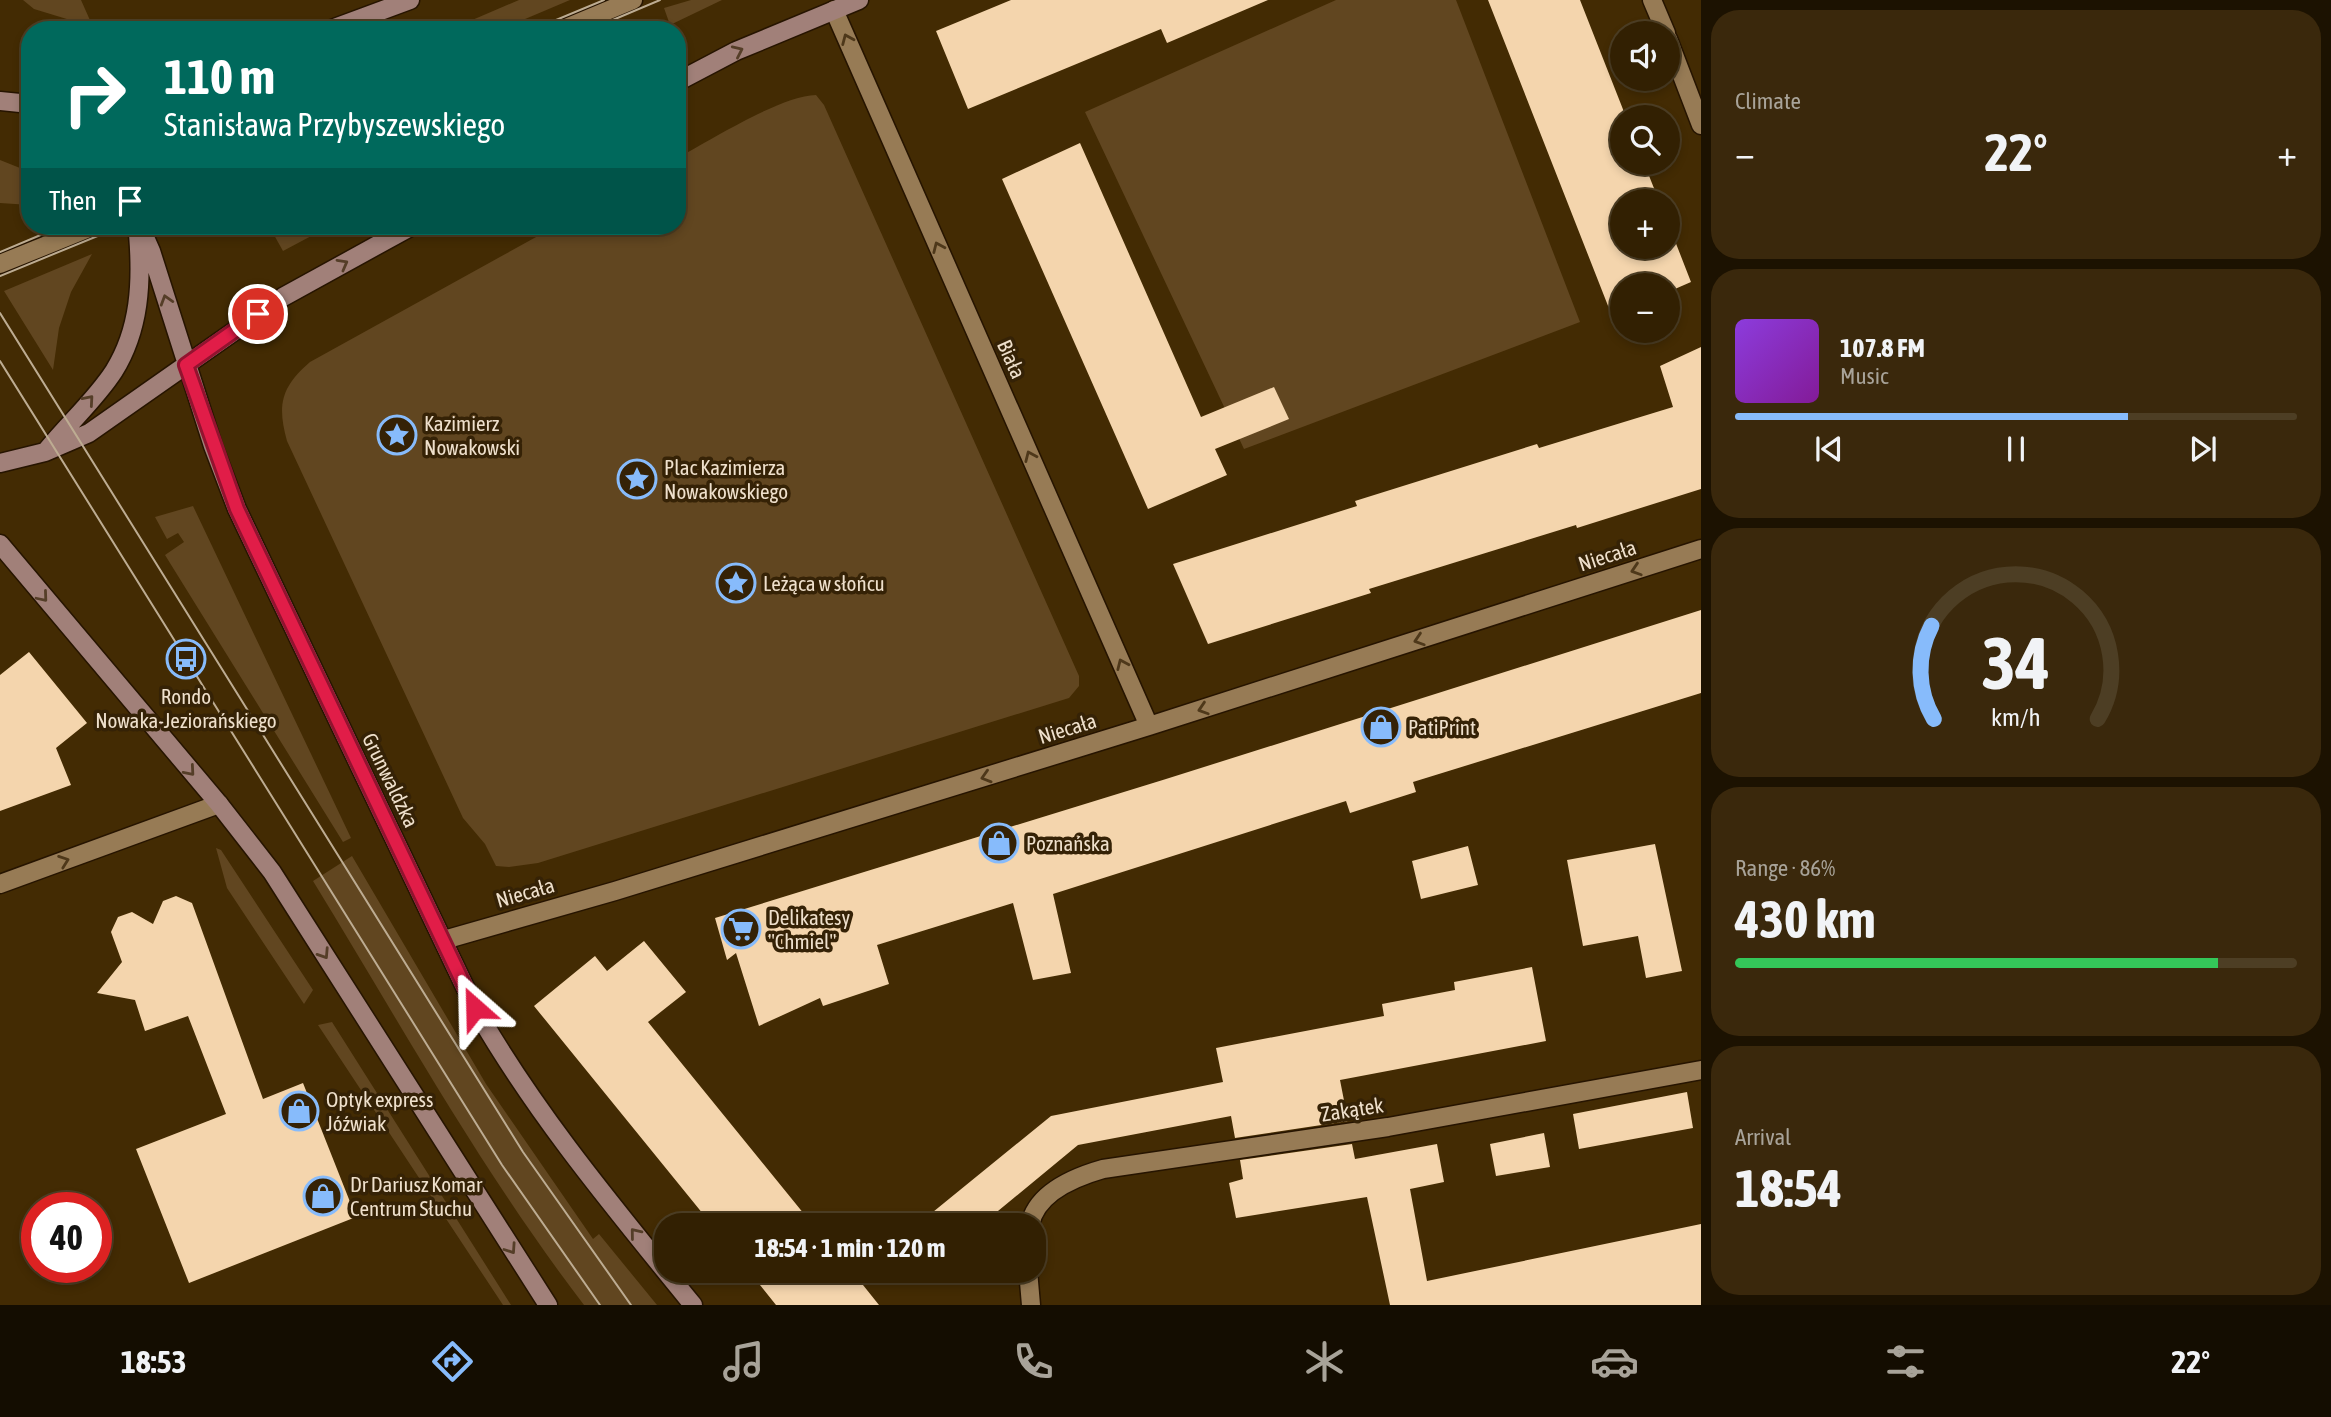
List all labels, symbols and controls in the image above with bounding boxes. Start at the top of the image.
map controls [1610,21,1680,343]
button: sound [1610,21,1680,91]
one-way arrow [841,34,855,46]
one-way arrow [731,45,743,59]
text: 110 m [164,48,275,104]
icon: right [49,49,140,140]
text: Climate [1735,88,1801,114]
button: search [1610,105,1680,175]
text: Stanisława Przybyszewskiego [164,106,505,143]
text: 22° [1984,122,2048,182]
text: − [1735,131,1755,174]
text: + [2277,131,2297,174]
icon: arrive [111,182,149,220]
text: Then [49,186,97,216]
button: + [1610,189,1680,259]
one-way arrow [932,242,946,255]
one-way arrow [336,259,348,272]
button: − [1610,273,1680,343]
pin [228,284,288,344]
one-way arrow [160,294,175,306]
icon: arrive [239,295,277,333]
text: 107.8 FM [1840,333,1925,363]
street label: Biała [993,336,1031,382]
text: Music [1840,363,1888,389]
one-way arrow [81,396,93,409]
place label: Kazimierz Nowakowski [424,411,520,459]
place icon: Kazimierz Nowakowski [376,414,418,456]
icon: previous [1810,430,1848,468]
icon: pause [1997,430,2035,468]
icon: next [2184,430,2222,468]
one-way arrow [1024,450,1038,463]
place label: Plac Kazimierza Nowakowskiego [664,455,788,503]
place icon: Plac Kazimierza Nowakowskiego [616,458,658,500]
street label: Niecała [1575,534,1639,576]
place icon: Leżąca w słońcu [715,562,757,604]
one-way arrow [1630,562,1643,576]
place label: Leżąca w słońcu [763,571,885,595]
one-way arrow [35,589,47,602]
text: 34 [1982,621,2050,704]
one-way arrow [1414,631,1426,646]
bus stop icon: Rondo Nowaka-Jeziorańskiego [165,638,207,680]
one-way arrow [1116,659,1130,671]
place label: Rondo Nowaka-Jeziorańskiego [95,684,277,732]
one-way arrow [1197,701,1209,715]
text: km/h [1991,702,2041,730]
shop icon: PatiPrint [1360,706,1402,748]
street label: Niecała [1035,708,1099,748]
place label: PatiPrint [1408,715,1476,739]
street label: Grunwaldzka [358,729,424,831]
one-way arrow [182,763,194,776]
one-way arrow [980,768,992,783]
shop icon: Poznańska [978,822,1020,864]
place label: Poznańska [1026,831,1110,855]
one-way arrow [58,855,70,869]
text: Range · 86% [1735,855,1835,881]
street label: Niecała [493,872,557,912]
text: 430 km [1735,889,1876,949]
place label: Delikatesy "Chmiel" [768,905,850,953]
supermarket icon: Delikatesy "Chmiel" [720,908,762,950]
one-way arrow [316,947,329,960]
position arrow [438,971,512,1045]
place label: Optyk express Jóźwiak [326,1087,433,1135]
shop icon: Optyk express Jóźwiak [278,1090,320,1132]
street label: Zakątek [1319,1092,1385,1126]
text: Arrival [1735,1124,1791,1150]
text: 18:54 [1735,1158,1842,1218]
place label: Dr Dariusz Komar Centrum Słuchu [350,1172,483,1220]
shop icon: Dr Dariusz Komar Centrum Słuchu [302,1175,344,1217]
speed limit sign: 40 [21,1192,112,1283]
one-way arrow [630,1228,643,1240]
text: 18:54 · 1 min · 120 m [755,1233,945,1263]
one-way arrow [502,1241,515,1254]
icon: directions [428,1337,477,1386]
icon: music [719,1337,768,1386]
icon: phone [1009,1337,1058,1386]
icon: climate [1300,1337,1349,1386]
icon: car [1590,1337,1639,1386]
icon: filters [1881,1337,1930,1386]
text: 18:53 [121,1343,187,1380]
text: 22° [2171,1343,2210,1380]

